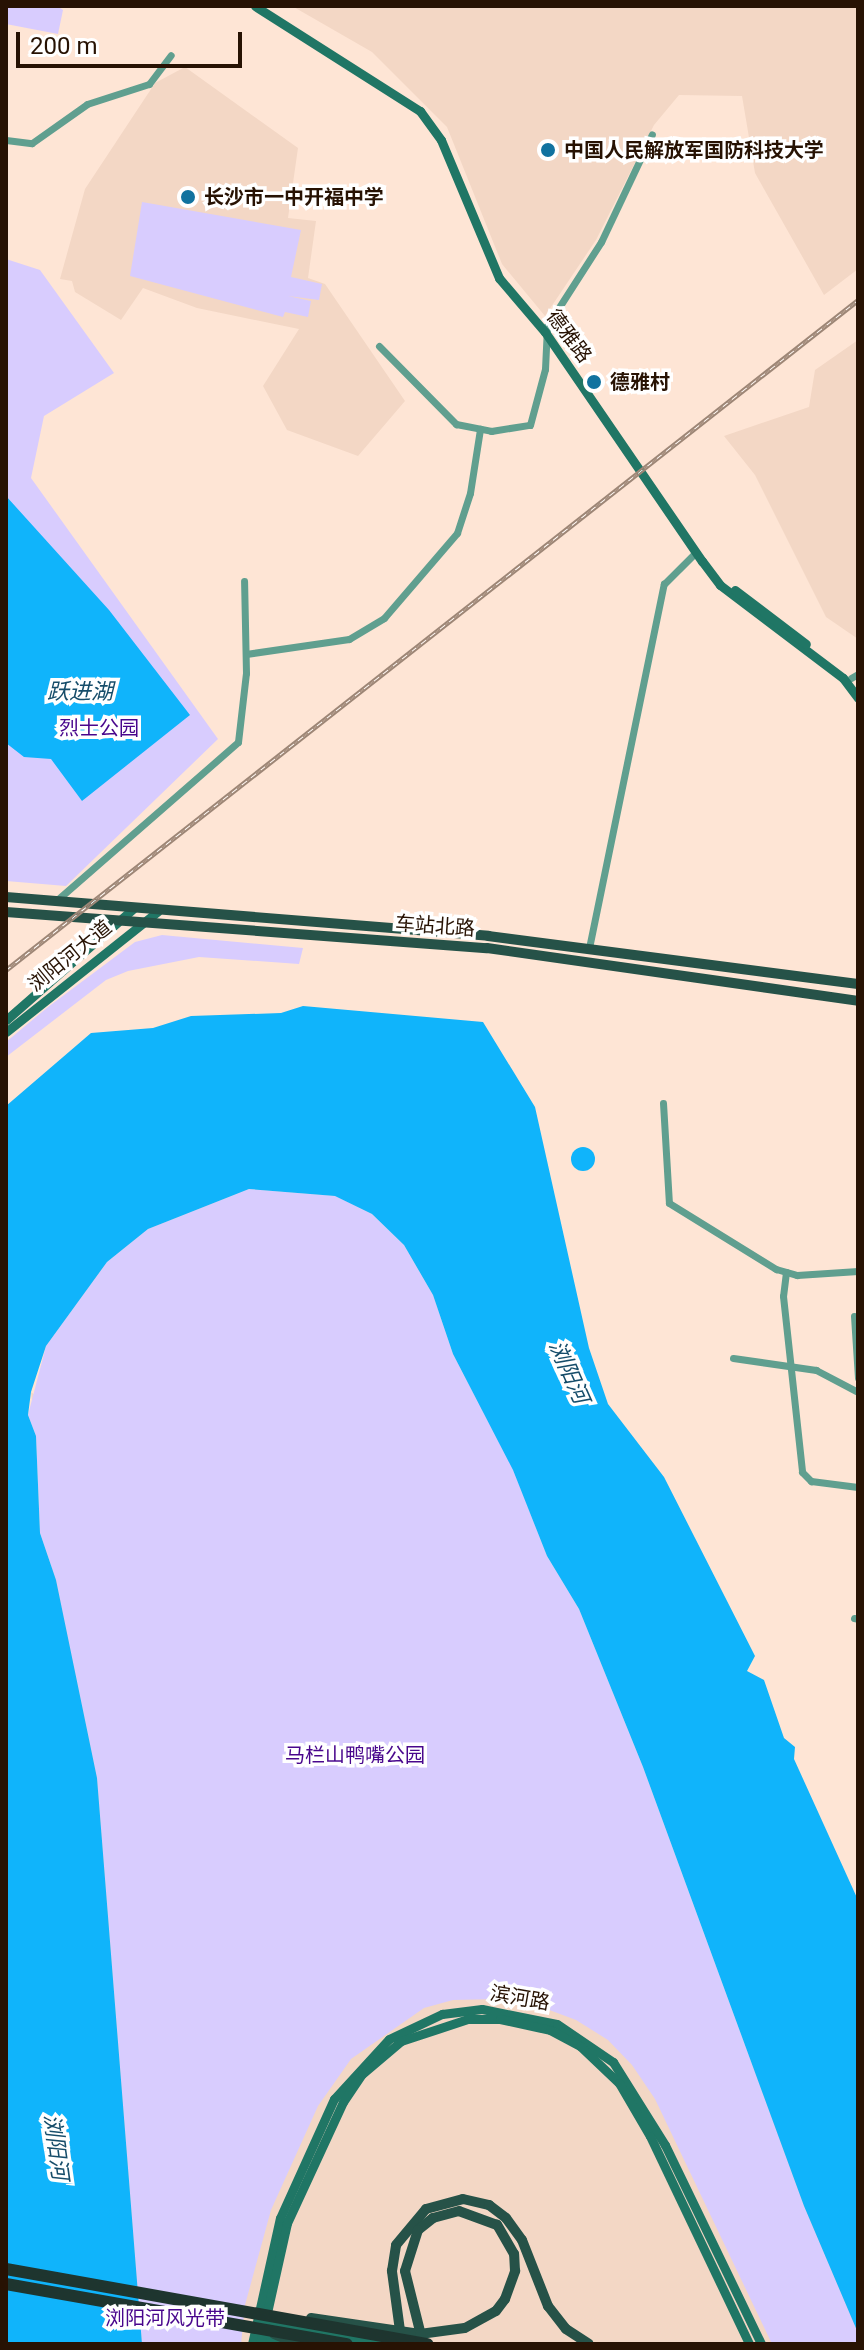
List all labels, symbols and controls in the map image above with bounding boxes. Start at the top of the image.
scale bar [20,16,246,66]
text: 200 m [30,32,97,60]
place label: 中国人民解放军国防科技大学 [564,138,824,162]
marker: 中国人民解放军国防科技大学 [539,141,557,159]
place label: 长沙市一中开福中学 [204,185,384,209]
marker: 长沙市一中开福中学 [179,188,197,206]
street label: 德雅路 [541,305,597,367]
place label: 德雅村 [610,370,670,394]
marker: 德雅村 [585,373,603,391]
water label: 跃进湖 [47,679,113,705]
park label: 烈士公园 [59,716,139,740]
street label: 车站北路 [394,911,476,941]
street label: 浏阳河大道 [24,915,116,997]
water label: 浏阳河 [544,1336,594,1408]
park label: 马栏山鸭嘴公园 [285,1743,425,1767]
street label: 滨河路 [488,1981,552,2015]
water label: 浏阳河 [38,2112,74,2182]
park label: 浏阳河风光带 [105,2306,225,2330]

